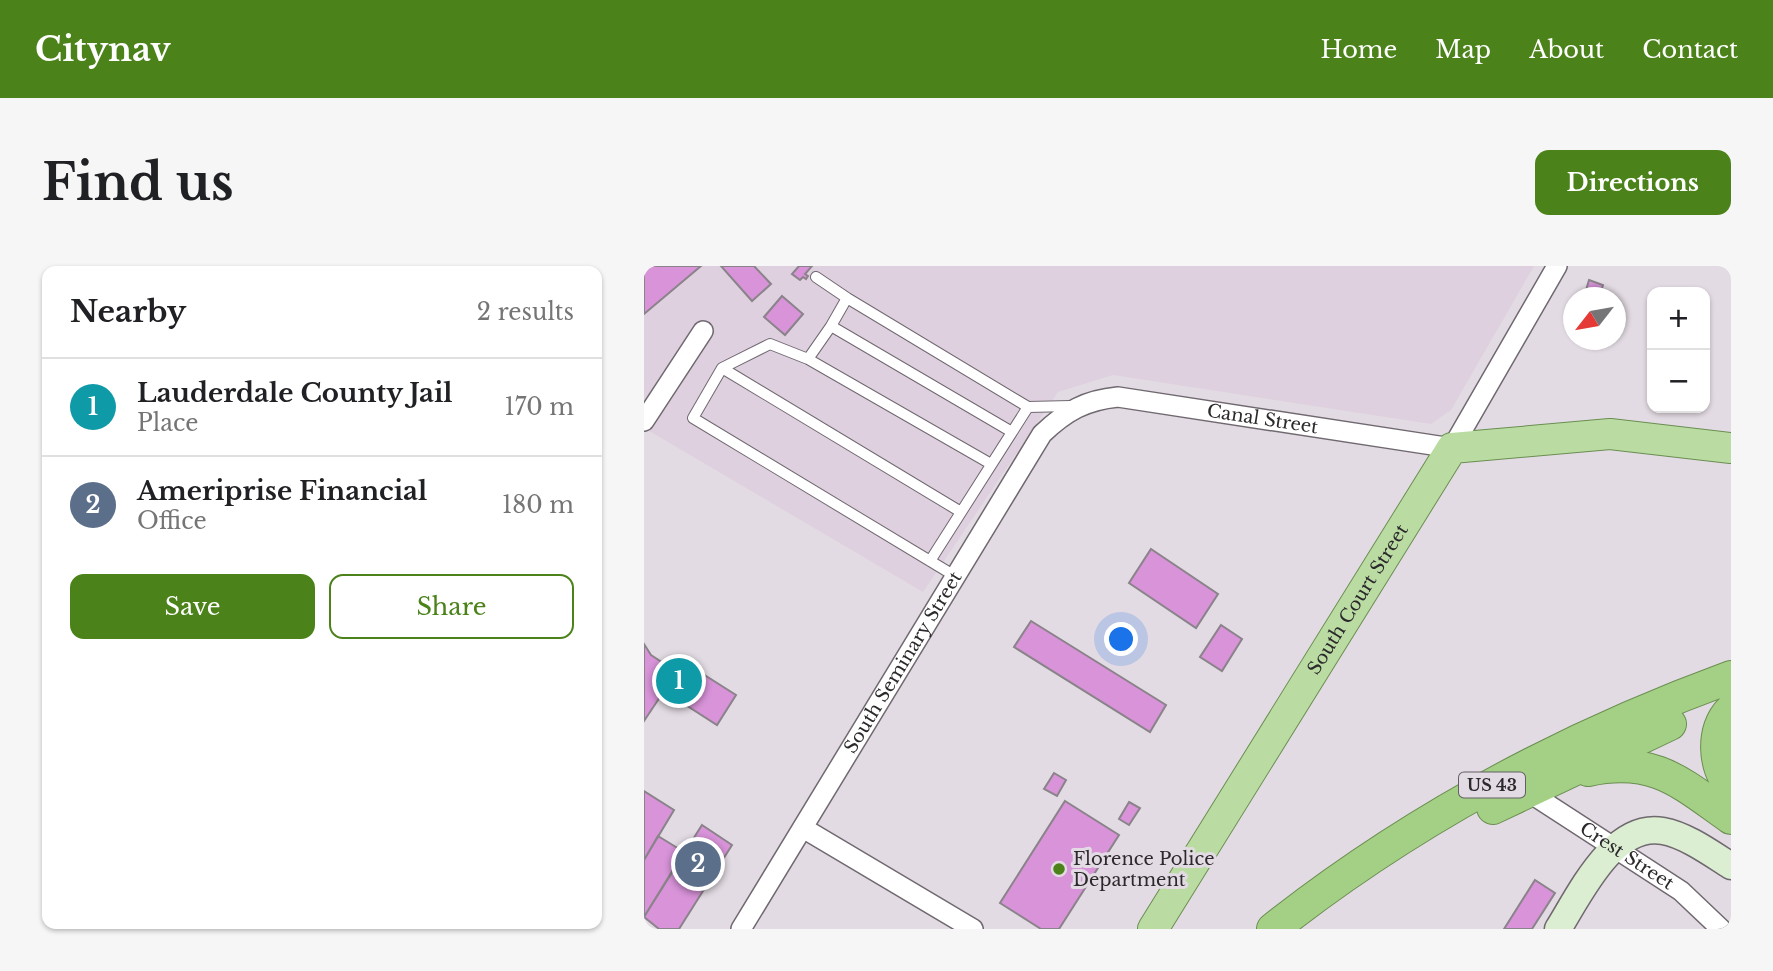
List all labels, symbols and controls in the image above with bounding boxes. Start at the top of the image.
text: Citynav [35,29,171,70]
text: Home [1321,35,1397,64]
text: Map [1435,35,1491,64]
text: About [1529,35,1604,64]
text: Contact [1642,35,1738,64]
button: Directions [1535,150,1731,215]
text: Find us [42,152,234,213]
north arrow [1563,287,1626,350]
map controls [1647,287,1710,413]
button: + [1647,287,1710,350]
text: Nearby [70,293,186,330]
text: 2 results [477,298,574,326]
button: − [1647,350,1710,413]
text: Lauderdale County Jail [137,377,453,409]
text: 1 [88,393,98,421]
text: 170 m [504,393,574,421]
street label: Canal Street [1206,400,1320,438]
text: Place [137,409,199,437]
text: Ameriprise Financial [137,475,427,507]
text: 2 [86,491,100,519]
text: 180 m [502,491,574,519]
text: Office [137,507,207,535]
street label: South Court Street [1303,520,1413,679]
street label: South Seminary Street [840,567,967,757]
button: Save [70,574,315,639]
button: Share [329,574,574,639]
your location [1104,622,1138,656]
pin: 1 [656,655,702,707]
road number: US 43 [1459,772,1525,798]
street label: Crest Street [1576,817,1678,894]
pin: 2 [675,838,721,890]
place label: Florence Police Department [1073,848,1214,891]
marker: Florence Police Department [1051,861,1067,877]

